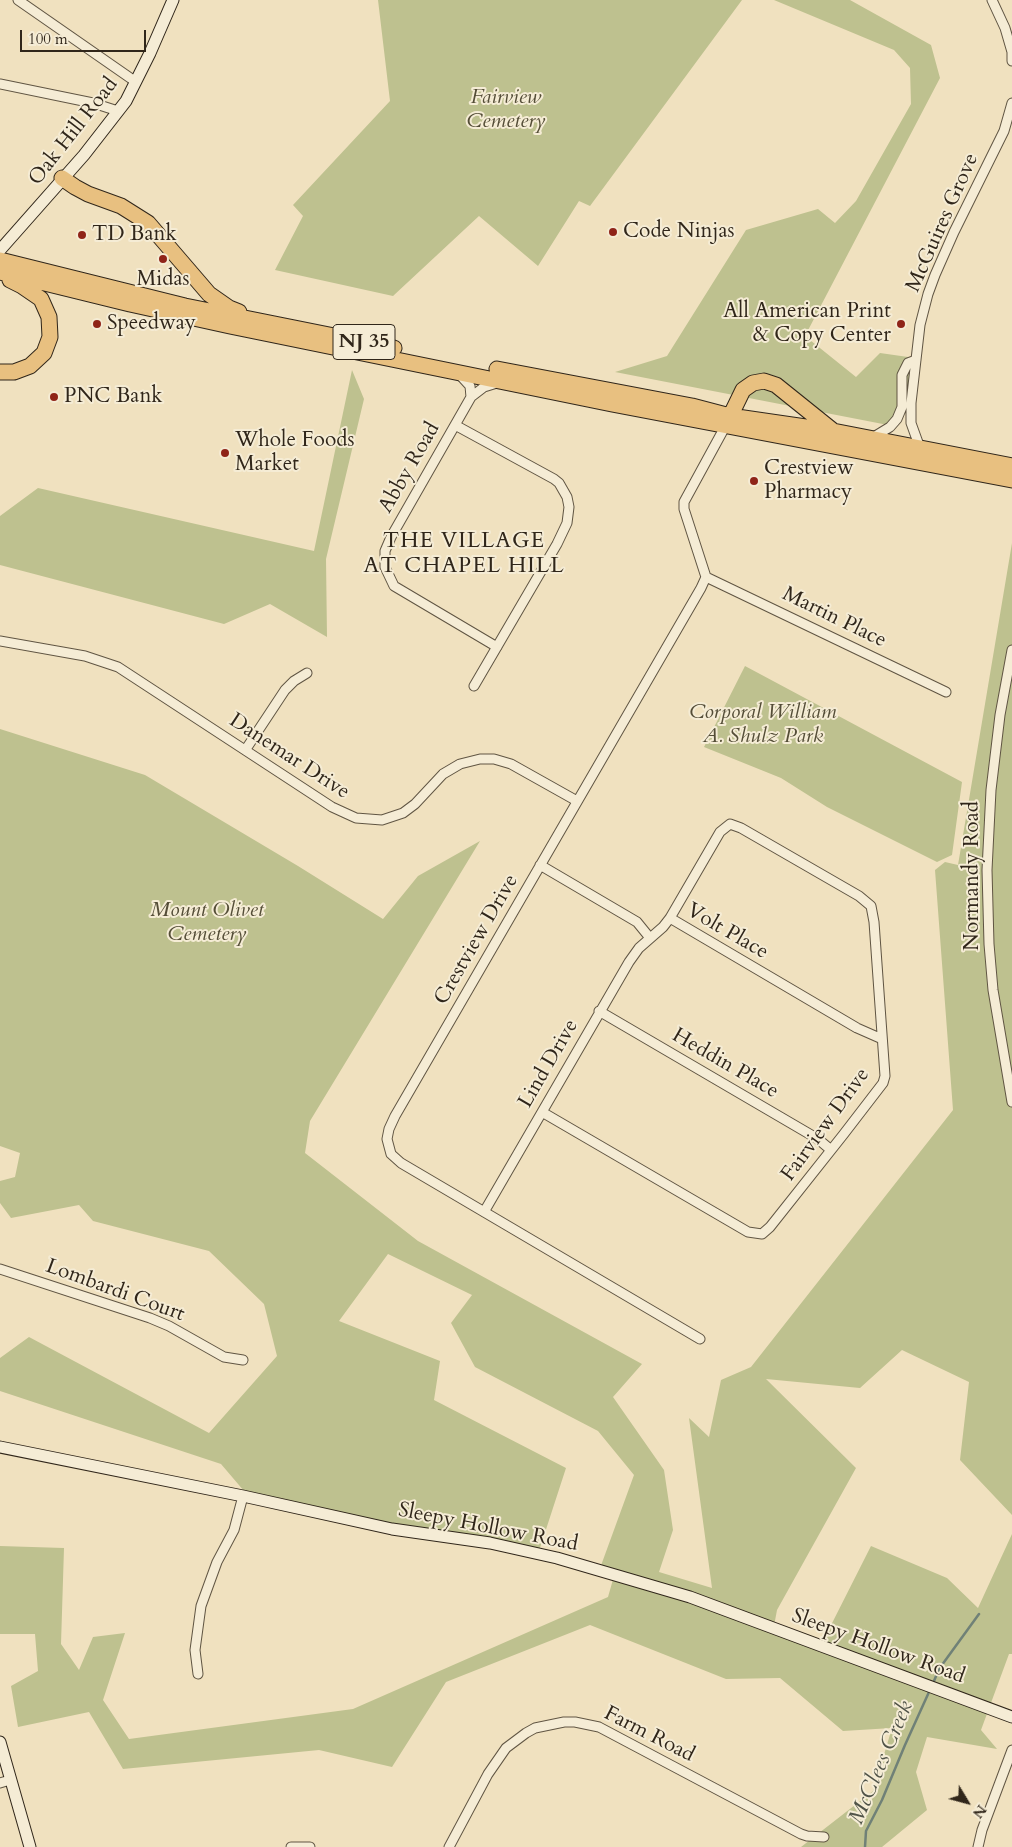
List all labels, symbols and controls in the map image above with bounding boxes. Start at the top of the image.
scale bar [22,20,149,52]
text: 100 m [28,29,68,49]
street label: Oak Hill Road [24,73,124,191]
park label: Fairview Cemetery [467,85,545,135]
street label: McGuires Grove [901,150,985,296]
place label: Code Ninjas [623,219,735,245]
place label: TD Bank [92,222,177,248]
marker: Code Ninjas [607,226,619,238]
marker: TD Bank [76,229,88,241]
marker: Midas [157,253,169,265]
place label: Midas [137,267,189,293]
place label: All American Print & Copy Center [723,299,891,349]
place label: Speedway [107,311,196,337]
marker: Speedway [91,318,103,330]
marker: All American Print & Copy Center [895,318,907,330]
road number: NJ 35 [333,324,395,360]
place label: PNC Bank [64,384,163,410]
marker: PNC Bank [48,391,60,403]
street label: Abby Road [374,418,446,518]
place label: Whole Foods Market [235,428,354,478]
marker: Whole Foods Market [219,447,231,459]
place label: Crestview Pharmacy [764,456,854,506]
marker: Crestview Pharmacy [748,475,760,487]
district label: THE VILLAGE AT CHAPEL HILL [362,529,566,580]
street label: Martin Place [778,582,890,654]
park label: Corporal William A. Shulz Park [689,700,837,750]
street label: Danemar Drive [224,709,354,805]
street label: Normandy Road [960,801,986,951]
street label: Crestview Drive [430,870,524,1010]
park label: Mount Olivet Cemetery [150,898,264,948]
street label: Volt Place [682,899,772,965]
street label: Lind Drive [514,1015,584,1113]
street label: Heddin Place [667,1023,783,1105]
street label: Fairview Drive [776,1063,876,1187]
street label: Lombardi Court [42,1254,188,1328]
street label: Sleepy Hollow Road [396,1498,580,1558]
street label: Sleepy Hollow Road [788,1604,968,1690]
water label: McClees Creek [844,1697,920,1829]
street label: Farm Road [600,1701,698,1769]
north arrow [942,1777,992,1827]
text: N [968,1801,991,1822]

